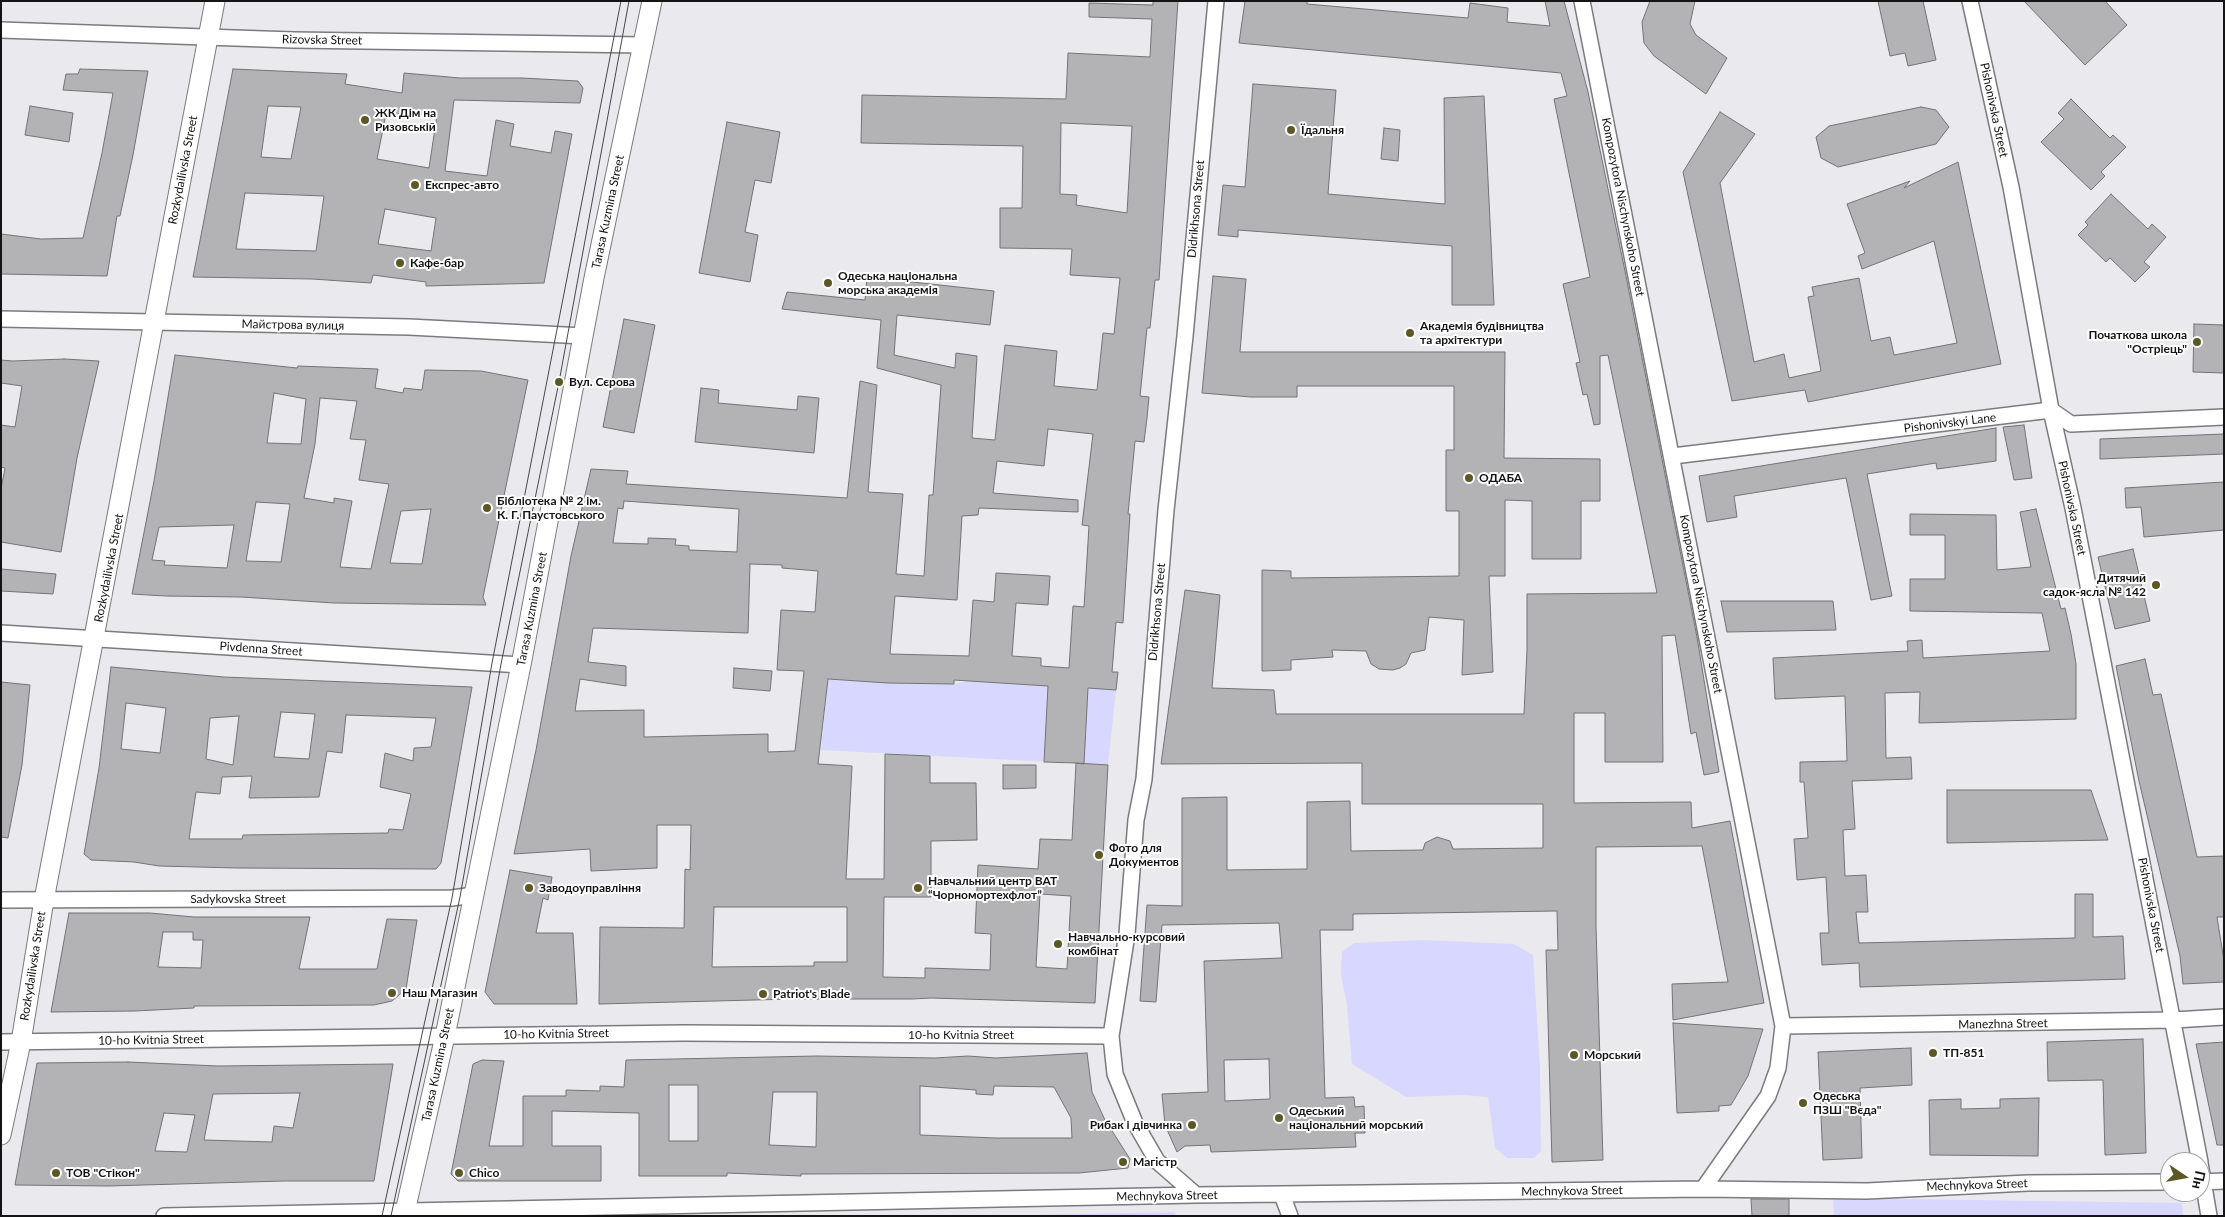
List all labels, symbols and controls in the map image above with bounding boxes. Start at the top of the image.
street label: Rizovska Street [282,32,362,48]
street label: Pishonivska Street [1977,61,2011,159]
place label: ЖК Дім на Ризовській [375,106,436,134]
street label: Rozkydailivska Street [165,114,201,226]
marker: ЖК Дім на Ризовській [359,114,371,126]
street label: Kompozytora Nischynskoho Street [1599,116,1647,298]
place label: Їдальня [1301,123,1344,137]
marker: Їдальня [1285,124,1297,136]
street label: Tarasa Kuzmina Street [589,154,627,270]
street label: Didrikhsona Street [1185,160,1207,258]
place label: Експрес-авто [425,178,499,192]
marker: Експрес-авто [409,179,421,191]
place label: Кафе-бар [410,256,464,270]
marker: Кафе-бар [394,257,406,269]
place label: Одеська національна морська академія [838,269,957,297]
marker: Одеська національна морська академія [822,277,834,289]
street label: Майстрова вулиця [242,317,344,333]
place label: Академія будівництва та архітектури [1420,319,1544,347]
marker: Академія будівництва та архітектури [1404,327,1416,339]
place label: Початкова школа "Остріець" [2088,328,2187,356]
marker: Початкова школа "Остріець" [2191,336,2203,348]
place label: Вул. Сєрова [569,375,635,389]
marker: Вул. Сєрова [553,376,565,388]
street label: Pishonivskyi Lane [1903,410,1997,436]
street label: Pishonivska Street [2055,459,2089,557]
place label: ОДАБА [1479,471,1522,485]
marker: ОДАБА [1463,472,1475,484]
place label: Бібліотека № 2 ім. К. Г. Паустовського [497,494,604,522]
marker: Бібліотека № 2 ім. К. Г. Паустовського [481,502,493,514]
street label: Rozkydailivska Street [91,512,127,624]
street label: Kompozytora Nischynskoho Street [1677,513,1725,695]
street label: Tarasa Kuzmina Street [514,551,550,667]
street label: Didrikhsona Street [1146,563,1168,661]
place label: Дитячий садок-ясла № 142 [2043,571,2146,599]
marker: Дитячий садок-ясла № 142 [2150,579,2162,591]
street label: Pivdenna Street [219,639,303,659]
place label: Фото для Документов [1109,841,1179,869]
marker: Фото для Документов [1093,849,1105,861]
street label: Pishonivska Street [2135,856,2167,954]
place label: Навчальний центр ВАТ “Чорномортехфлот” [928,874,1057,902]
place label: Заводоуправління [539,881,641,895]
marker: Заводоуправління [523,882,535,894]
marker: Навчальний центр ВАТ “Чорномортехфлот” [912,882,924,894]
street label: Sadykovska Street [190,892,286,906]
street label: Rozkydailivska Street [17,910,49,1022]
place label: Навчально-курсовий комбінат [1068,930,1185,958]
marker: Навчально-курсовий комбінат [1052,938,1064,950]
place label: Наш Магазин [402,986,478,1000]
marker: Наш Магазин [386,987,398,999]
place label: Patriot's Blade [773,987,850,1001]
marker: Patriot's Blade [757,988,769,1000]
street label: Tarasa Kuzmina Street [419,1007,457,1123]
street label: Manezhna Street [1958,1016,2048,1032]
street label: 10-ho Kvitnia Street [503,1026,609,1042]
street label: 10-ho Kvitnia Street [908,1028,1014,1042]
street label: 10-ho Kvitnia Street [98,1032,204,1048]
place label: ТП-851 [1943,1046,1985,1060]
marker: ТП-851 [1927,1047,1939,1059]
place label: Морський [1584,1048,1641,1062]
marker: Морський [1568,1049,1580,1061]
place label: Одеська ПЗШ "Вєда" [1813,1089,1882,1117]
marker: Одеська ПЗШ "Вєда" [1797,1097,1809,1109]
place label: Одеський національний морський [1289,1104,1423,1132]
marker: Одеський національний морський [1273,1112,1285,1124]
place label: Рибак і дівчинка [1090,1118,1182,1132]
marker: Рибак і дівчинка [1186,1119,1198,1131]
north arrow [2160,1152,2210,1202]
place label: Магiстр [1133,1155,1177,1169]
marker: Магiстр [1117,1156,1129,1168]
place label: ТОВ "Стікон" [66,1166,140,1180]
place label: Chico [469,1166,499,1180]
marker: ТОВ "Стікон" [50,1167,62,1179]
marker: Chico [453,1167,465,1179]
text: Пн [2189,1169,2209,1191]
street label: Mechnykova Street [1926,1176,2028,1194]
street label: Mechnykova Street [1521,1183,1623,1199]
street label: Mechnykova Street [1116,1188,1218,1204]

